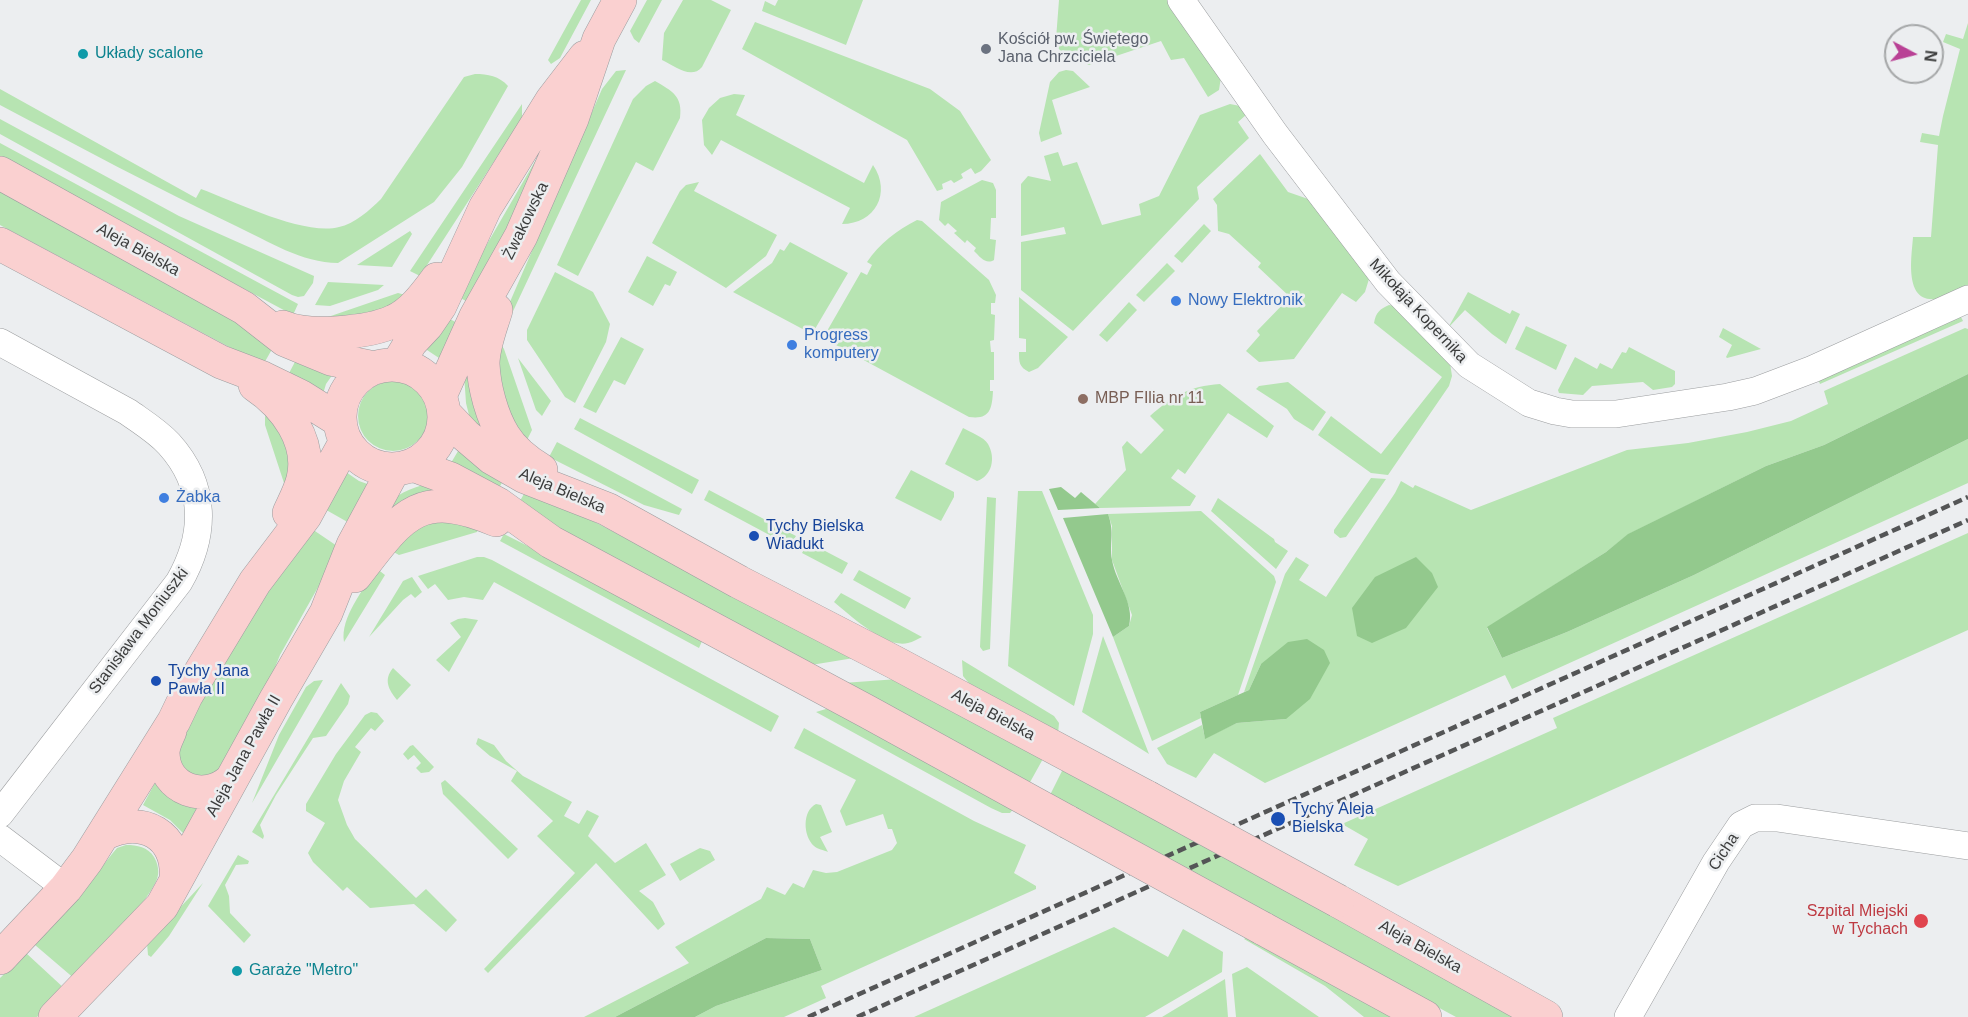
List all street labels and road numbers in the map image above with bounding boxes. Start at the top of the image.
street label: Żwakowska [499,179,553,263]
street label: Aleja Bielska [93,219,183,281]
street label: Mikołaja Kopernika [1365,255,1471,367]
street label: Aleja Bielska [516,464,608,518]
street label: Stanisława Moniuszki [85,564,193,698]
street label: Aleja Bielska [948,685,1038,745]
street label: Aleja Jana Pawła II [203,692,285,820]
street label: Cicha [1705,830,1743,874]
street label: Aleja Bielska [1375,916,1465,978]

